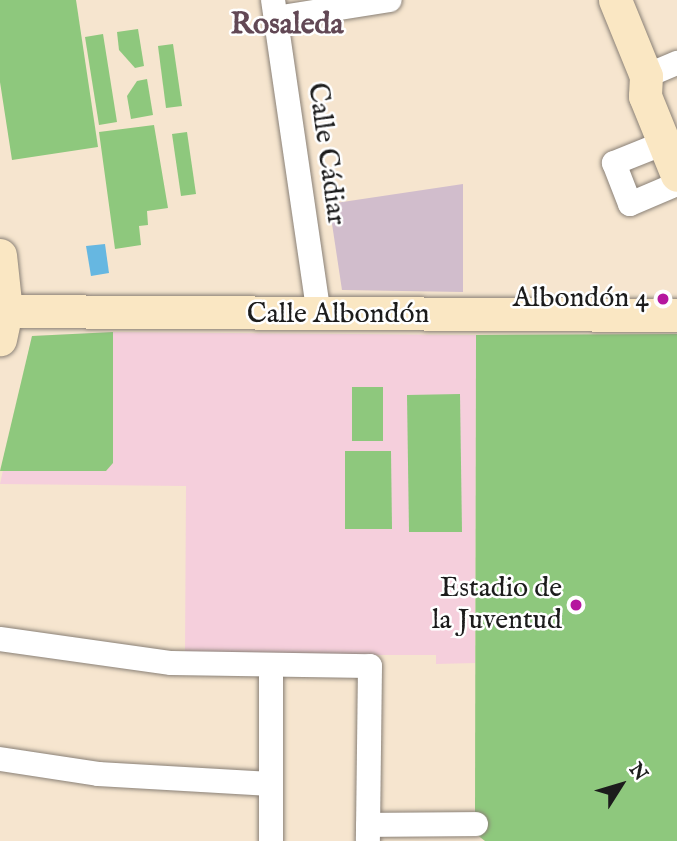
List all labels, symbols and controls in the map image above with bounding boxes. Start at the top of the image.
district label: Rosaleda [230,7,344,43]
street label: Calle Cádiar [299,81,353,227]
place label: Albondón 4 [513,282,649,316]
marker: Albondón 4 [655,291,671,307]
street label: Calle Albondón [247,298,429,332]
place label: Estadio de la Juventud [432,572,562,638]
marker: Estadio de la Juventud [568,597,584,613]
north arrow [586,750,656,820]
text: N [623,759,652,786]

